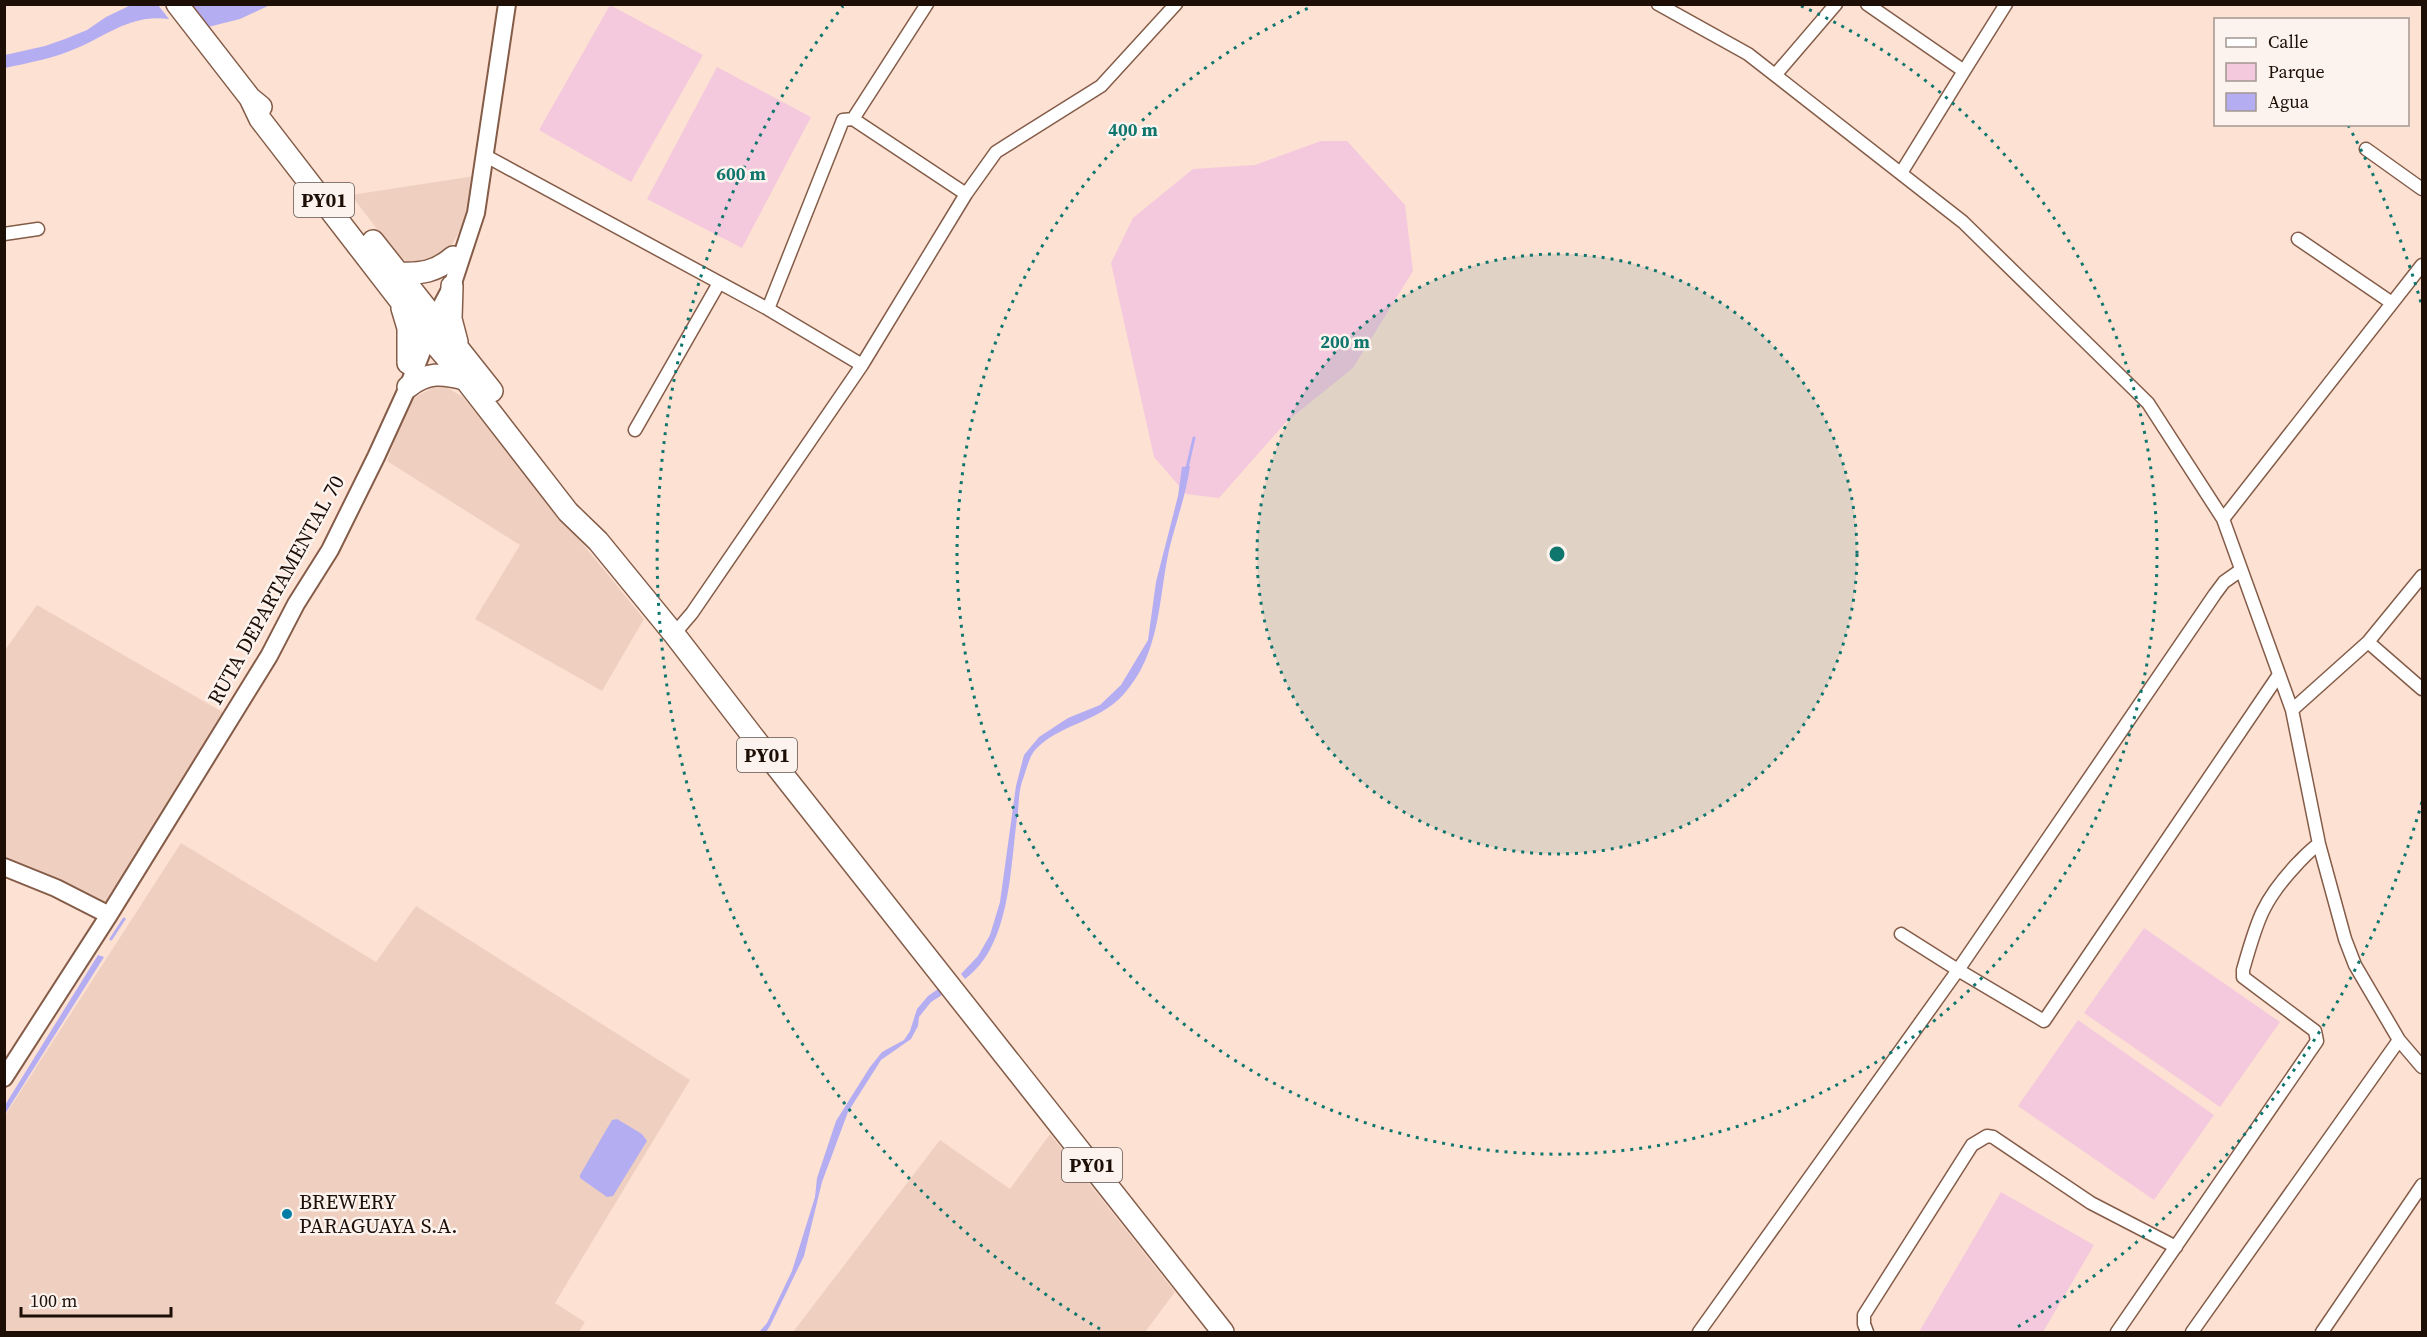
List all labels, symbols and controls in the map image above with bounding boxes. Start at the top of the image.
legend [2214,18,2409,126]
text: Calle [2268,29,2308,54]
text: Parque [2268,59,2325,84]
text: Agua [2268,89,2310,114]
text: 400 m [1108,117,1158,142]
text: 600 m [716,161,766,186]
road number: PY01 [294,183,354,217]
text: 200 m [1320,329,1370,354]
street label: RUTA DEPARTAMENTAL 70 [200,470,351,710]
centre of rings [1547,544,1567,564]
road number: PY01 [737,738,797,772]
road number: PY01 [1062,1148,1122,1182]
place label: BREWERY PARAGUAYA S.A. [299,1187,458,1240]
marker: BREWERY PARAGUAYA S.A. [280,1207,294,1221]
scale bar [21,1280,171,1318]
text: 100 m [30,1288,77,1313]

